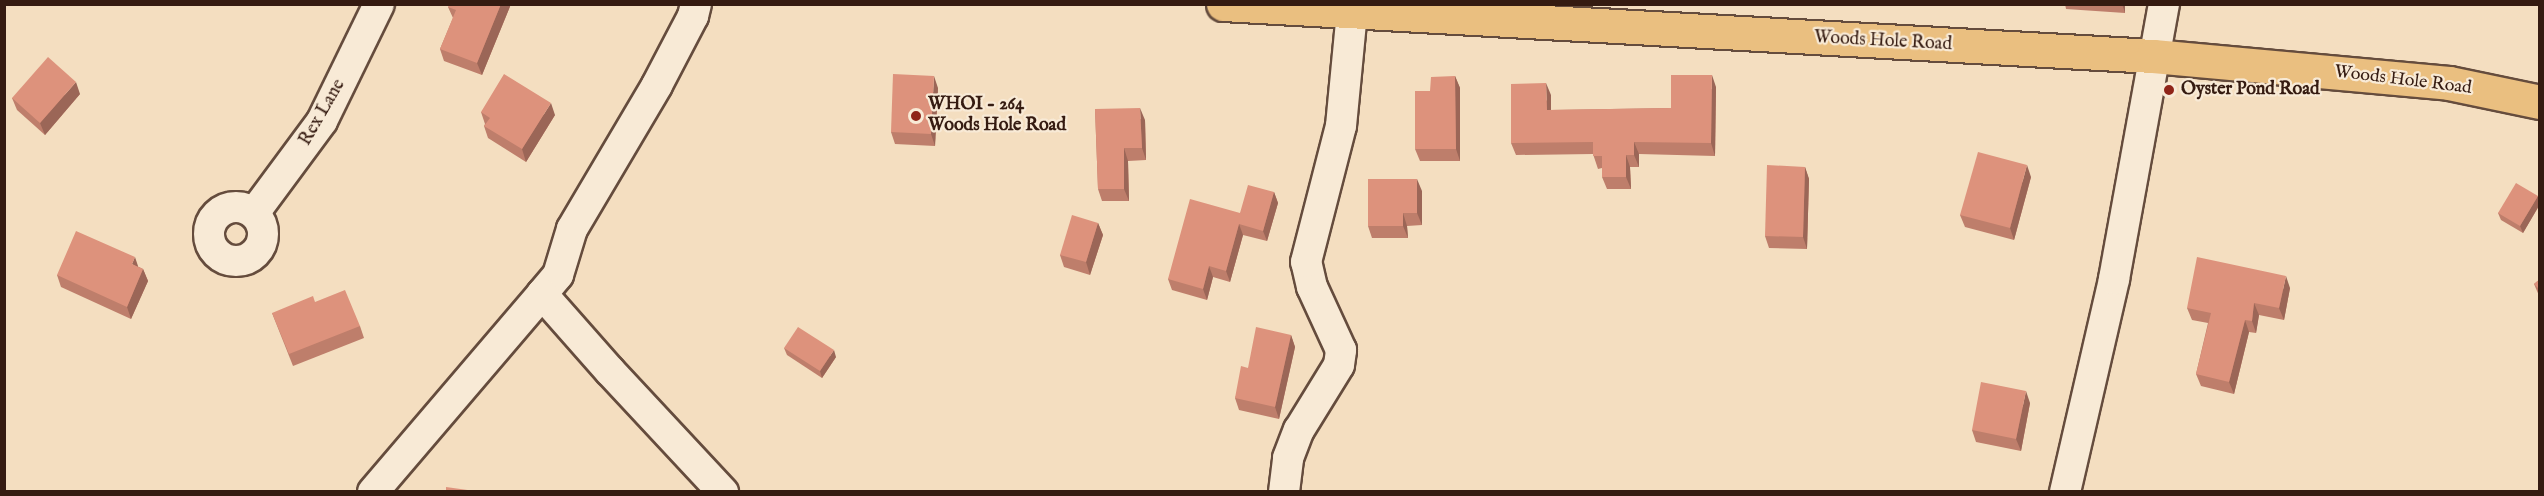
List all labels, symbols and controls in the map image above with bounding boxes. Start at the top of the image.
street label: Woods Hole Road [1814,28,1952,56]
street label: Woods Hole Road [2333,62,2473,100]
street label: Rex Lane [295,76,351,150]
place label: Oyster Pond Road [2181,79,2320,101]
marker: Oyster Pond Road [2162,83,2176,97]
place label: WHOI - 264 Woods Hole Road [928,95,1066,138]
marker: WHOI - 264 Woods Hole Road [909,109,923,123]

